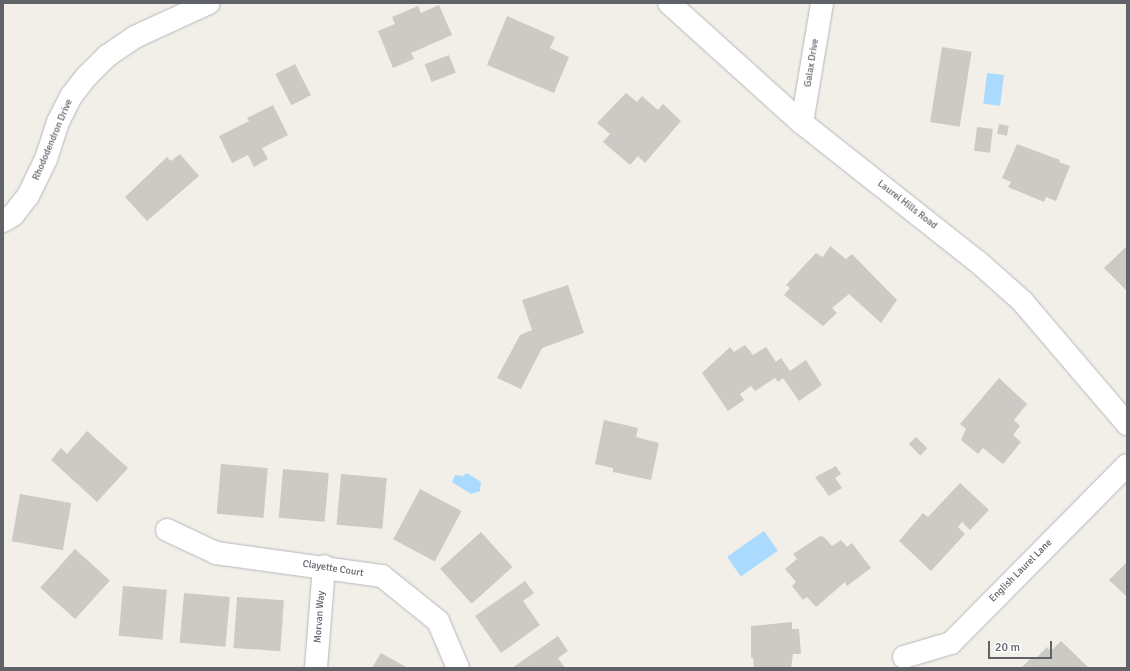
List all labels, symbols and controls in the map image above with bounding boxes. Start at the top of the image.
street label: Galax Drive [802,38,822,88]
street label: Rhododendron Drive [30,98,76,182]
street label: Laurel Hills Road [875,178,939,232]
street label: English Laurel Lane [987,537,1055,605]
street label: Clayette Court [302,558,364,580]
street label: Morvan Way [312,591,328,643]
scale bar [990,633,1054,659]
text: 20 m [995,640,1020,655]

